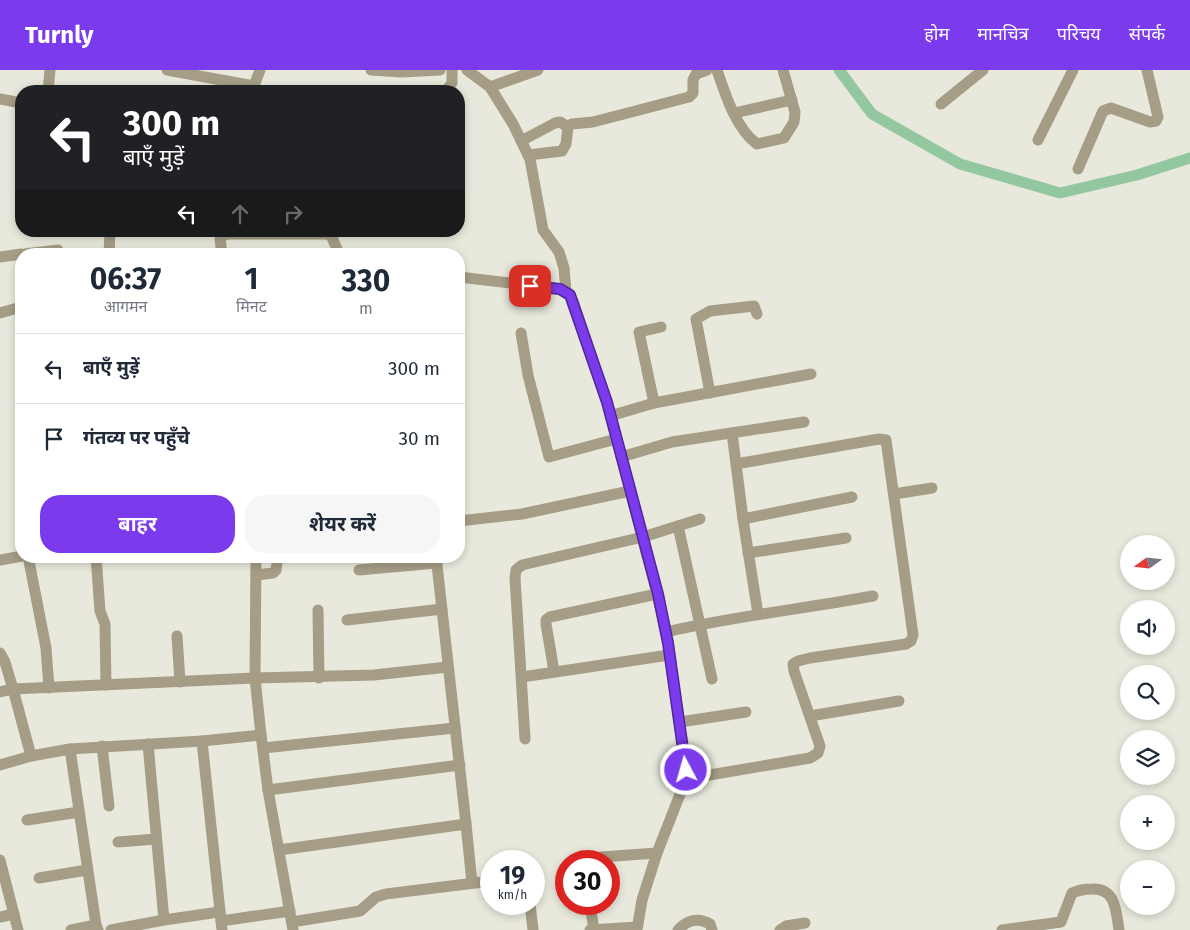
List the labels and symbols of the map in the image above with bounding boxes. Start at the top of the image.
pin [509,265,551,307]
north arrow [1120,535,1175,590]
position arrow [659,743,711,795]
speed limit sign: 30 [555,850,620,915]

